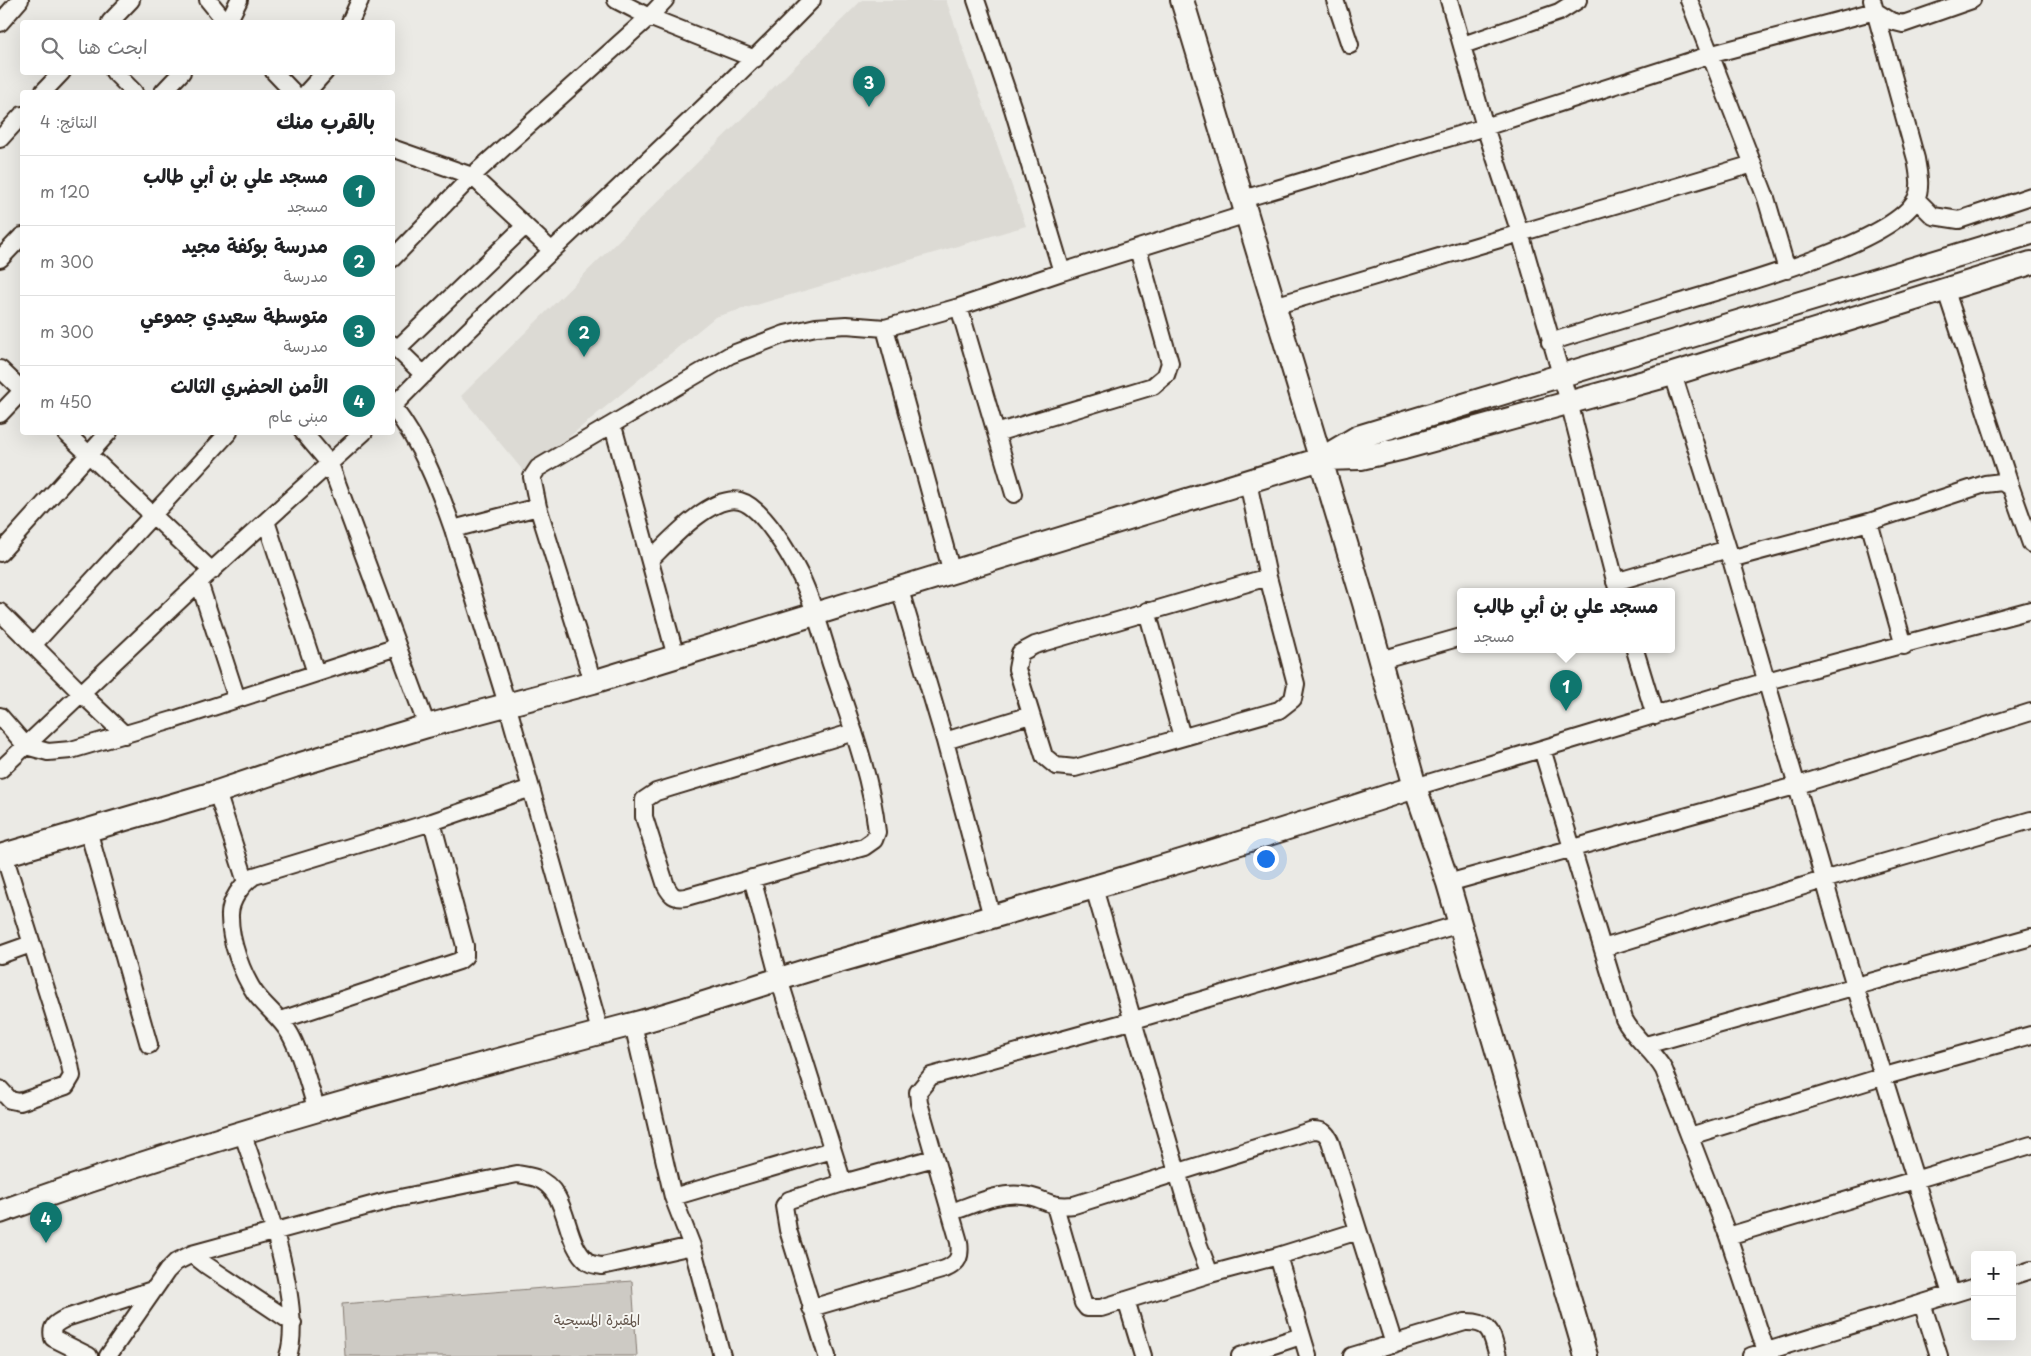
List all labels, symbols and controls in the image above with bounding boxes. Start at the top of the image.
search box [20,20,395,75]
text: ابحث هنا [78,32,148,60]
icon: search [38,34,66,62]
pin: 3 [853,66,885,107]
text: بالقرب منك [276,104,375,136]
text: النتائج: 4 [40,109,97,133]
text: مسجد علي بن أبي طالب [143,161,328,189]
text: 120 m [40,179,90,203]
text: 1 [355,179,363,203]
text: مسجد [287,193,328,217]
text: مدرسة بوكفة مجيد [182,231,328,259]
text: 300 m [40,249,94,273]
text: 2 [353,249,365,273]
text: مدرسة [283,263,328,287]
text: متوسطة سعيدي جموعي [140,301,328,329]
pin: 2 [568,316,600,357]
text: 300 m [40,319,94,343]
text: 3 [354,319,364,343]
text: مدرسة [283,333,328,357]
text: الأمن الحضري الثالث [171,371,328,399]
text: 450 m [40,389,92,413]
text: 4 [354,389,364,413]
text: مبنى عام [268,403,328,427]
popup [1457,588,1675,653]
text: مسجد علي بن أبي طالب [1474,591,1658,619]
text: مسجد [1474,623,1515,647]
pin: 1 [1550,670,1582,711]
your location [1253,846,1279,872]
pin: 4 [30,1202,62,1243]
map controls [1971,1251,2016,1341]
button: + [1971,1251,2016,1296]
button: − [1971,1296,2016,1341]
park label: المقبرة المسيحية [554,1309,640,1330]

